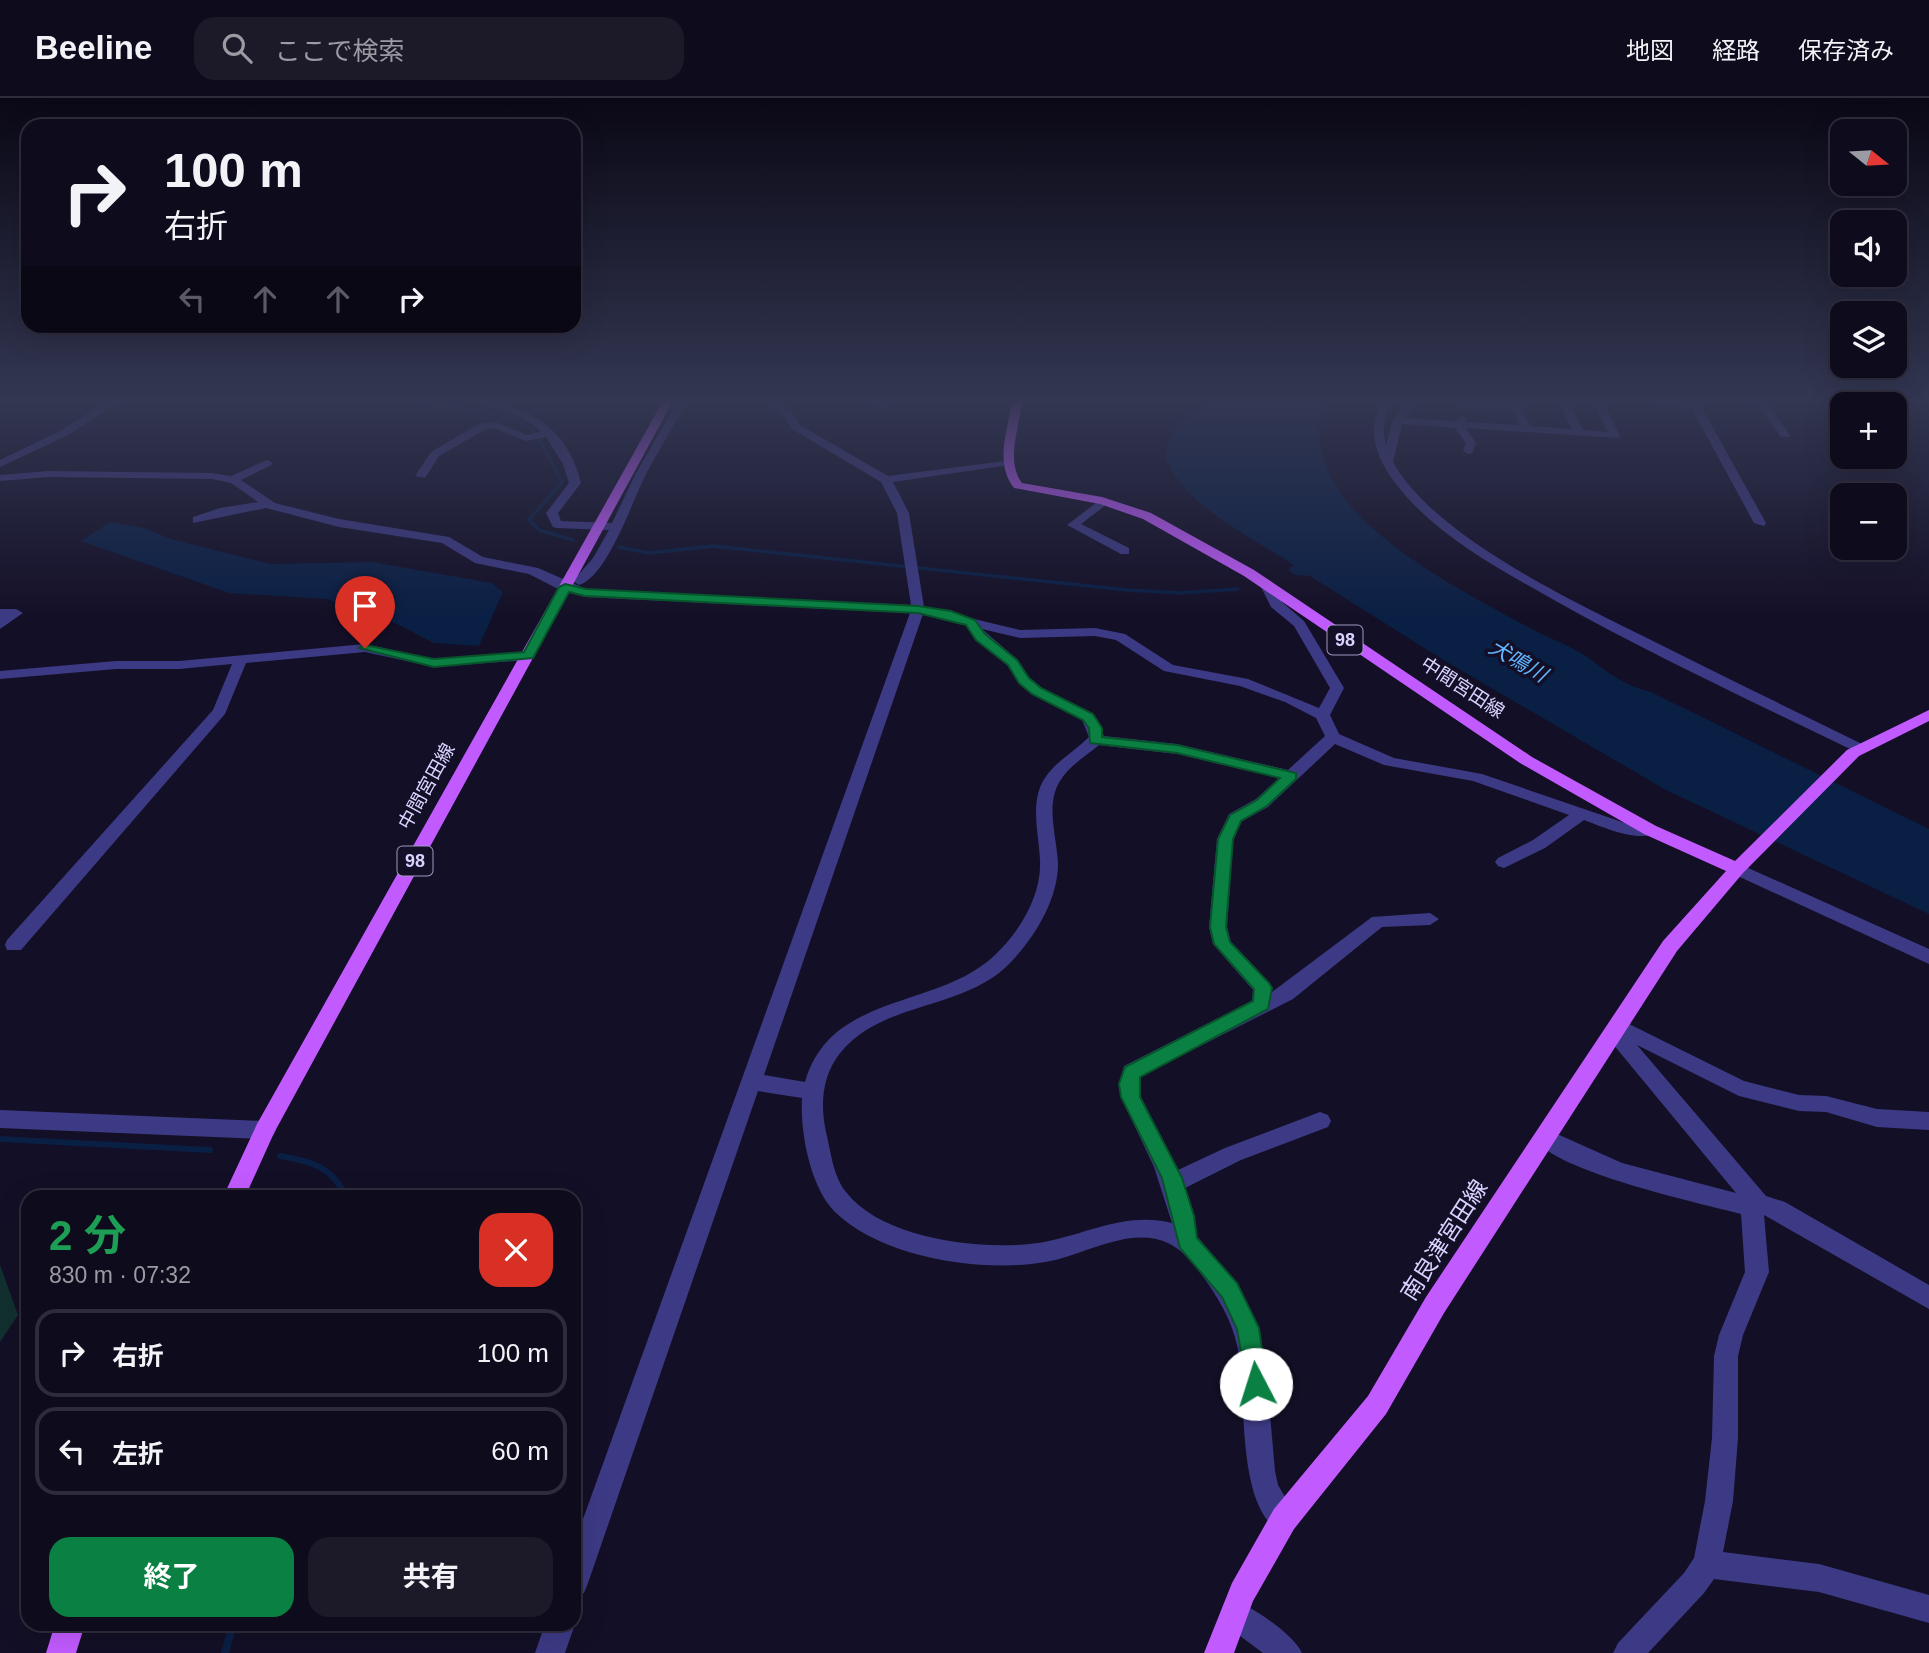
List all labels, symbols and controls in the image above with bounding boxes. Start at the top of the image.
search box [194,17,684,80]
text: Beeline [35,29,152,66]
icon: search [218,29,256,67]
text: ここで検索 [274,36,404,66]
text: 地図 [1626,37,1674,64]
text: 経路 [1712,37,1760,64]
text: 保存済み [1798,37,1894,64]
north arrow [1830,119,1908,196]
map controls [1830,119,1907,560]
text: 100 m [164,143,303,197]
icon: right [49,147,140,238]
text: 右折 [164,208,228,244]
button: sound [1830,210,1907,287]
icon: left [173,280,211,318]
icon: ahead [246,280,284,318]
icon: ahead [319,280,357,318]
icon: right [392,280,430,318]
button: layers [1830,301,1907,378]
button: + [1830,392,1907,469]
button: − [1830,483,1907,560]
pin [335,576,395,648]
icon: arrive [346,587,384,625]
road number: 98 [1328,626,1362,654]
water label: 犬鳴川 [1485,635,1553,687]
street label: 中間宮田線 [1417,653,1508,722]
street label: 中間宮田線 [394,740,459,833]
road number: 98 [398,846,432,876]
street label: 南良津宮田線 [1396,1175,1492,1305]
text: 2 分 [49,1212,126,1259]
button: close [479,1213,553,1287]
text: 830 m · 07:32 [49,1262,191,1288]
icon: right [53,1334,91,1372]
text: 100 m [477,1338,549,1368]
text: 右折 [112,1341,164,1371]
position arrow [1219,1347,1293,1421]
icon: left [53,1432,91,1470]
text: 60 m [491,1436,549,1466]
text: 左折 [112,1439,164,1469]
button: 終了 [49,1537,294,1617]
button: 共有 [308,1537,553,1617]

